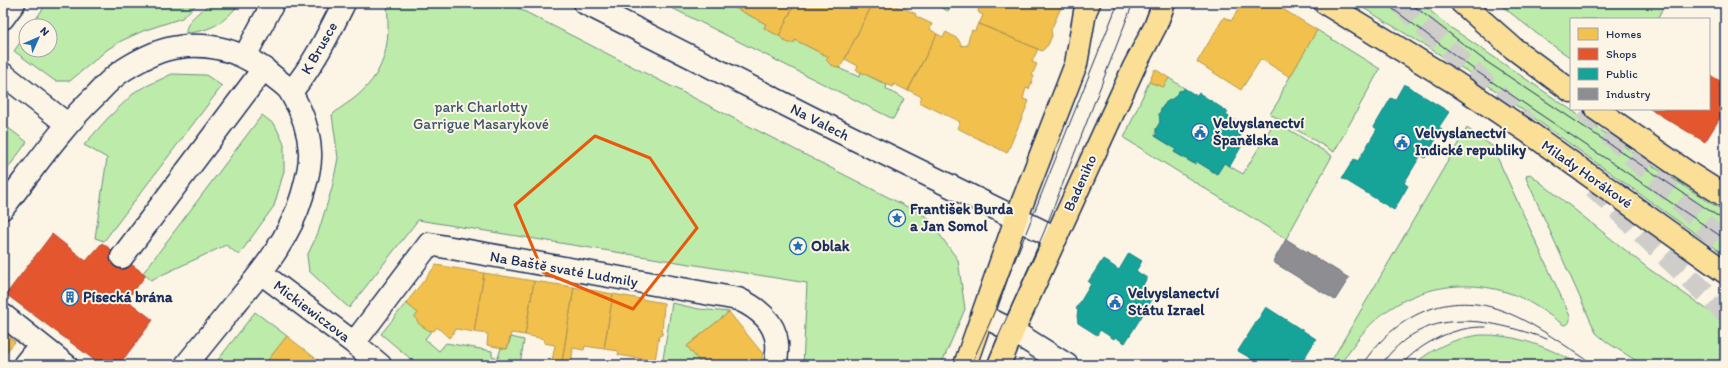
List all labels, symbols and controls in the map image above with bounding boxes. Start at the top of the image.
north arrow [18,18,58,58]
legend [1570,18,1710,110]
street label: K Brusce [297,19,341,77]
text: N [37,24,52,39]
text: Homes [1606,27,1642,41]
text: Shops [1606,47,1637,61]
text: Public [1606,67,1638,81]
text: Industry [1606,87,1651,101]
park label: park Charlotty Garrigue Masarykové [413,98,549,133]
street label: Na Valech [787,99,853,145]
place label: Velvyslanectví Španělska [1213,114,1304,150]
public building icon: Velvyslanectví Španělska [1190,122,1210,142]
place label: Velvyslanectví Indické republiky [1415,124,1527,160]
public building icon: Velvyslanectví Indické republiky [1392,132,1412,152]
street label: Milady Horákové [1538,136,1636,212]
street label: Badeniho [1059,152,1101,214]
place label: František Burda a Jan Somol [910,200,1014,235]
place icon: František Burda a Jan Somol [887,208,907,228]
place icon: Oblak [788,236,808,256]
place label: Oblak [811,237,850,255]
street label: Na Baště svaté Ludmily [489,247,639,291]
street label: Mickiewiczova [270,276,354,346]
place label: Velvyslanectví Státu Izrael [1128,284,1219,319]
building icon: Písecká brána [60,287,80,307]
place label: Písecká brána [83,288,173,306]
public building icon: Velvyslanectví Státu Izrael [1105,292,1125,312]

